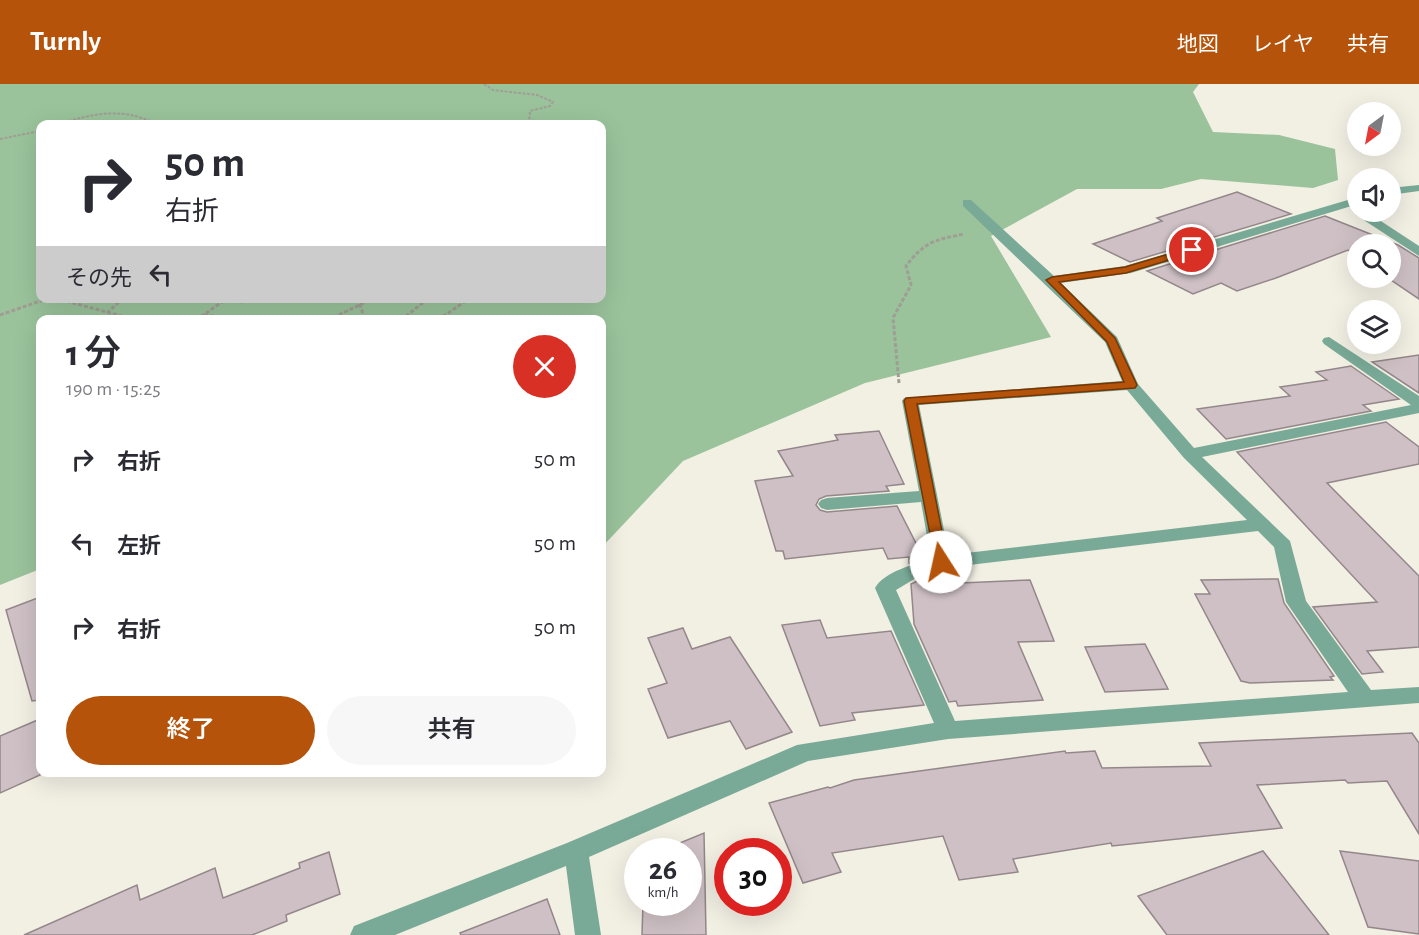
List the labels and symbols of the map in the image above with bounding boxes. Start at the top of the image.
north arrow [1347,102,1401,156]
pin [1166,224,1217,275]
position arrow [909,530,973,594]
speed limit sign: 30 [714,838,792,916]

